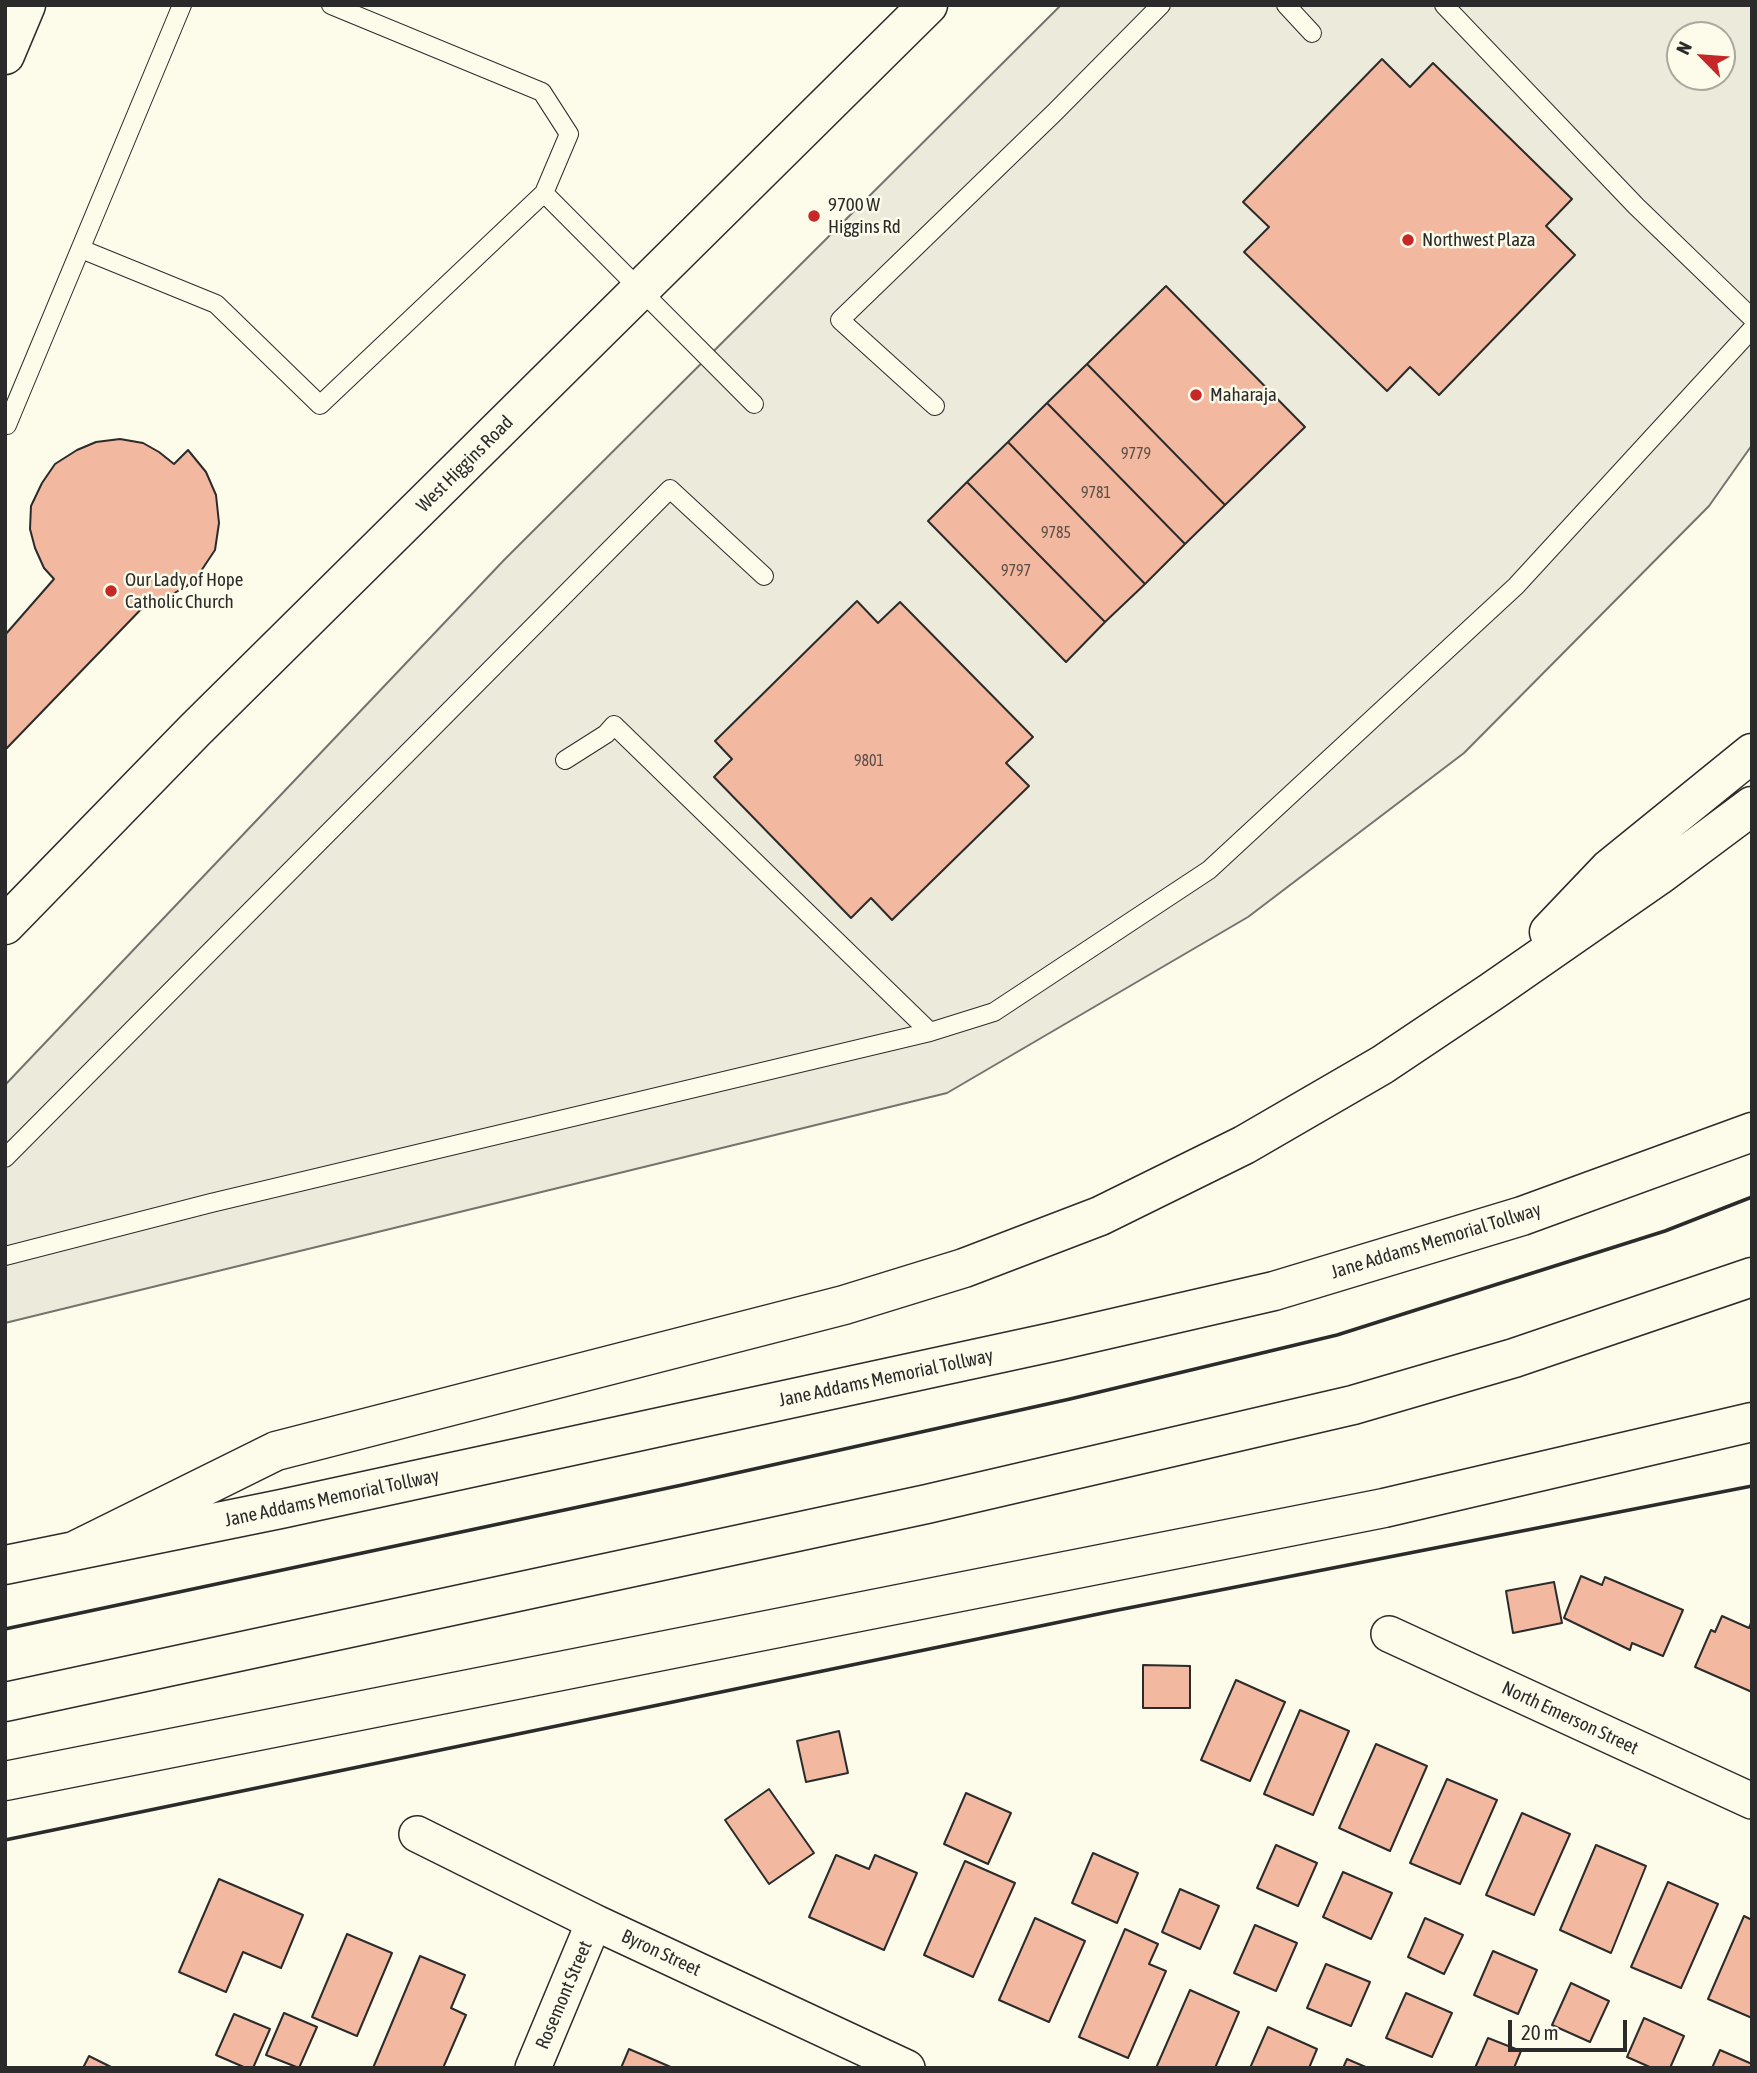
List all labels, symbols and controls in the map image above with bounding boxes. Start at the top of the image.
north arrow [1666,21,1736,91]
text: N [1671,38,1696,58]
place label: 9700 W Higgins Rd [828,194,901,238]
marker: 9700 W Higgins Rd [806,208,822,224]
place label: Northwest Plaza [1422,229,1536,251]
marker: Northwest Plaza [1400,232,1416,248]
place label: Maharaja [1210,384,1277,406]
marker: Maharaja [1188,387,1204,403]
street label: West Higgins Road [412,411,518,517]
house number: 9779 [1121,444,1151,464]
house number: 9781 [1081,483,1111,503]
house number: 9785 [1041,523,1071,543]
house number: 9797 [1001,561,1031,581]
place label: Our Lady of Hope Catholic Church [125,569,243,613]
marker: Our Lady of Hope Catholic Church [103,583,119,599]
house number: 9801 [854,751,884,771]
street label: Jane Addams Memorial Tollway [1328,1198,1544,1284]
street label: Jane Addams Memorial Tollway [777,1344,995,1412]
street label: Jane Addams Memorial Tollway [223,1464,441,1532]
street label: North Emerson Street [1498,1676,1642,1760]
street label: Byron Street [618,1925,704,1981]
street label: Rosemont Street [531,1937,597,2053]
scale bar [1512,2007,1631,2050]
text: 20 m [1521,2020,1559,2044]

